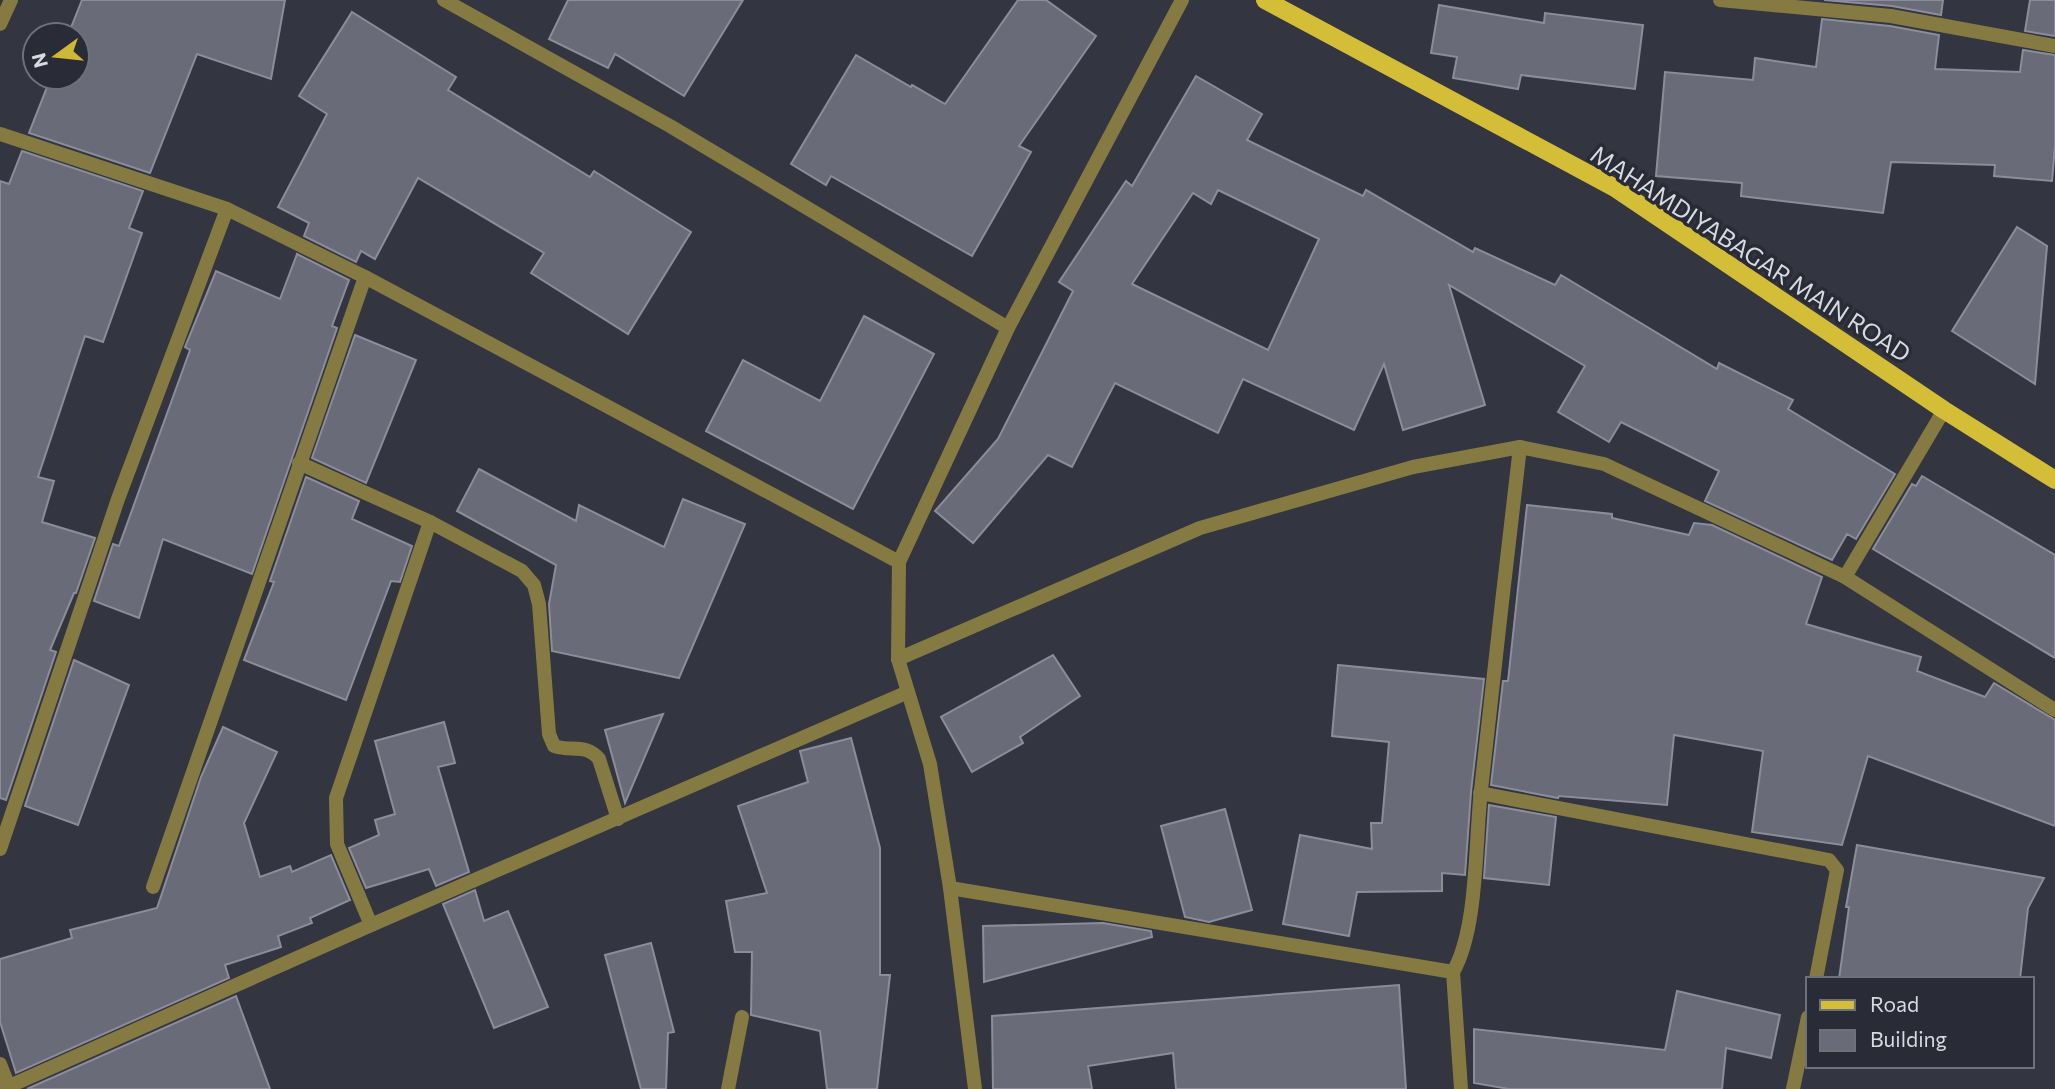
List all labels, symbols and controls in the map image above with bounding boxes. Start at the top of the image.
north arrow [21,21,91,91]
text: N [26,51,52,70]
street label: MAHAMDIYABAGAR MAIN ROAD [1586,139,1916,367]
legend [1806,977,2034,1068]
text: Road [1870,991,1919,1016]
text: Building [1870,1026,1947,1051]

